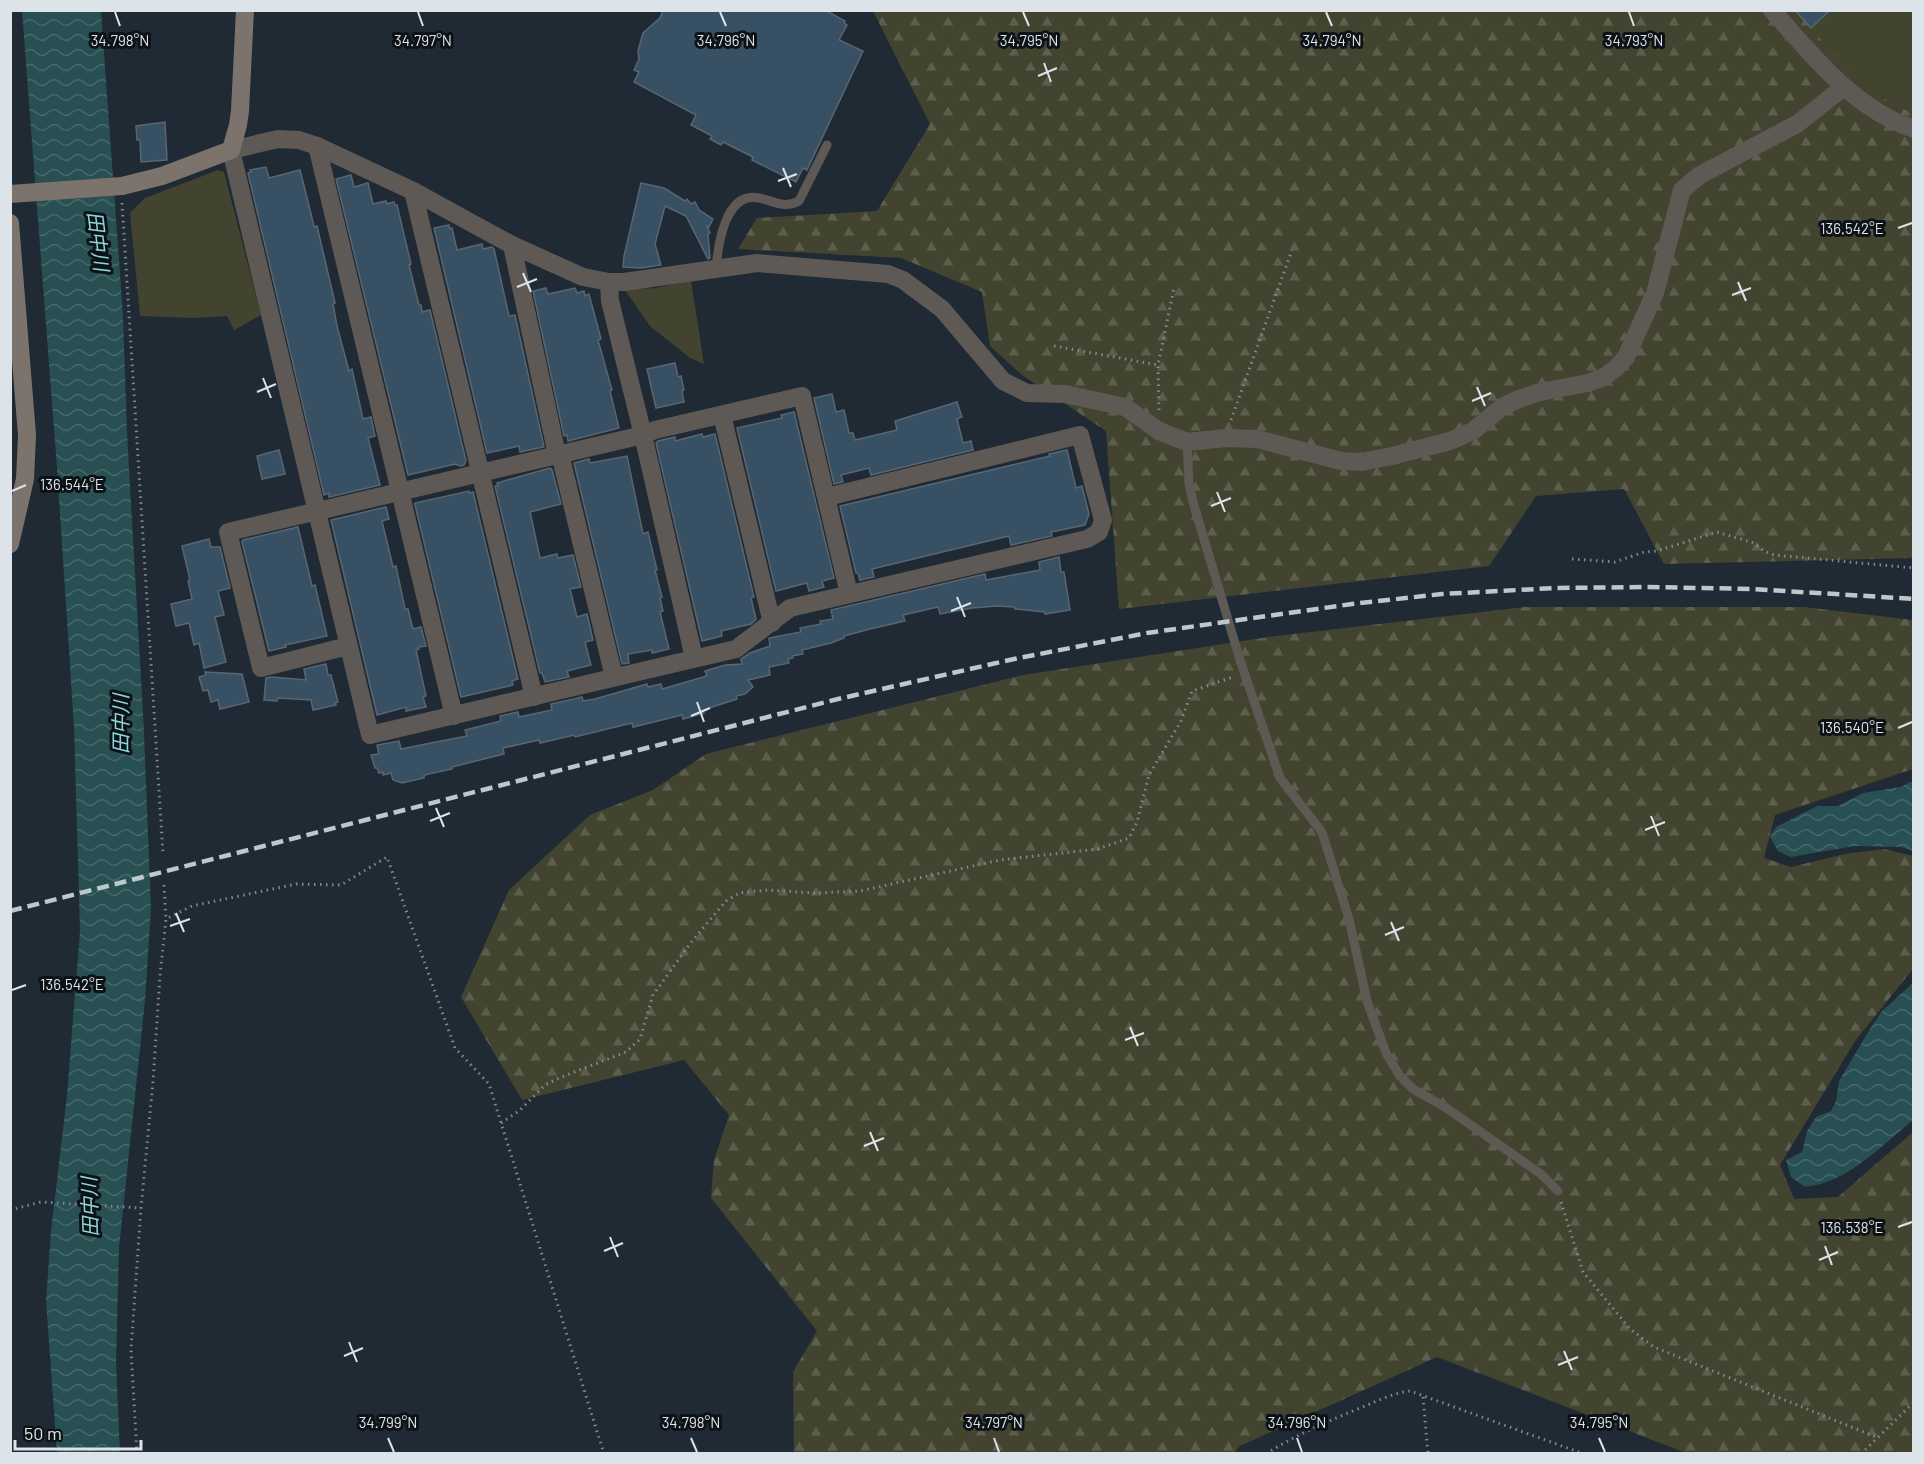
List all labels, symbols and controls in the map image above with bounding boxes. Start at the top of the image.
text: 34.798°N [91,31,149,49]
text: 34.797°N [394,31,452,49]
text: 34.796°N [697,31,755,49]
text: 34.795°N [1000,31,1058,49]
text: 34.794°N [1302,31,1362,49]
text: 34.793°N [1605,31,1663,49]
water label: 田中川 [83,210,115,274]
text: 136.542°E [1820,219,1884,237]
text: 136.544°E [40,475,104,493]
water label: 田中川 [108,692,132,754]
text: 136.540°E [1820,718,1884,736]
text: 136.542°E [40,975,104,993]
water label: 田中川 [76,1175,102,1237]
text: 136.538°E [1821,1218,1883,1236]
scale bar [15,1413,141,1451]
text: 34.799°N [359,1413,417,1431]
text: 34.798°N [662,1413,720,1431]
text: 34.797°N [965,1413,1023,1431]
text: 34.796°N [1268,1413,1326,1431]
text: 34.795°N [1570,1413,1628,1431]
text: 50 m [24,1422,62,1444]

